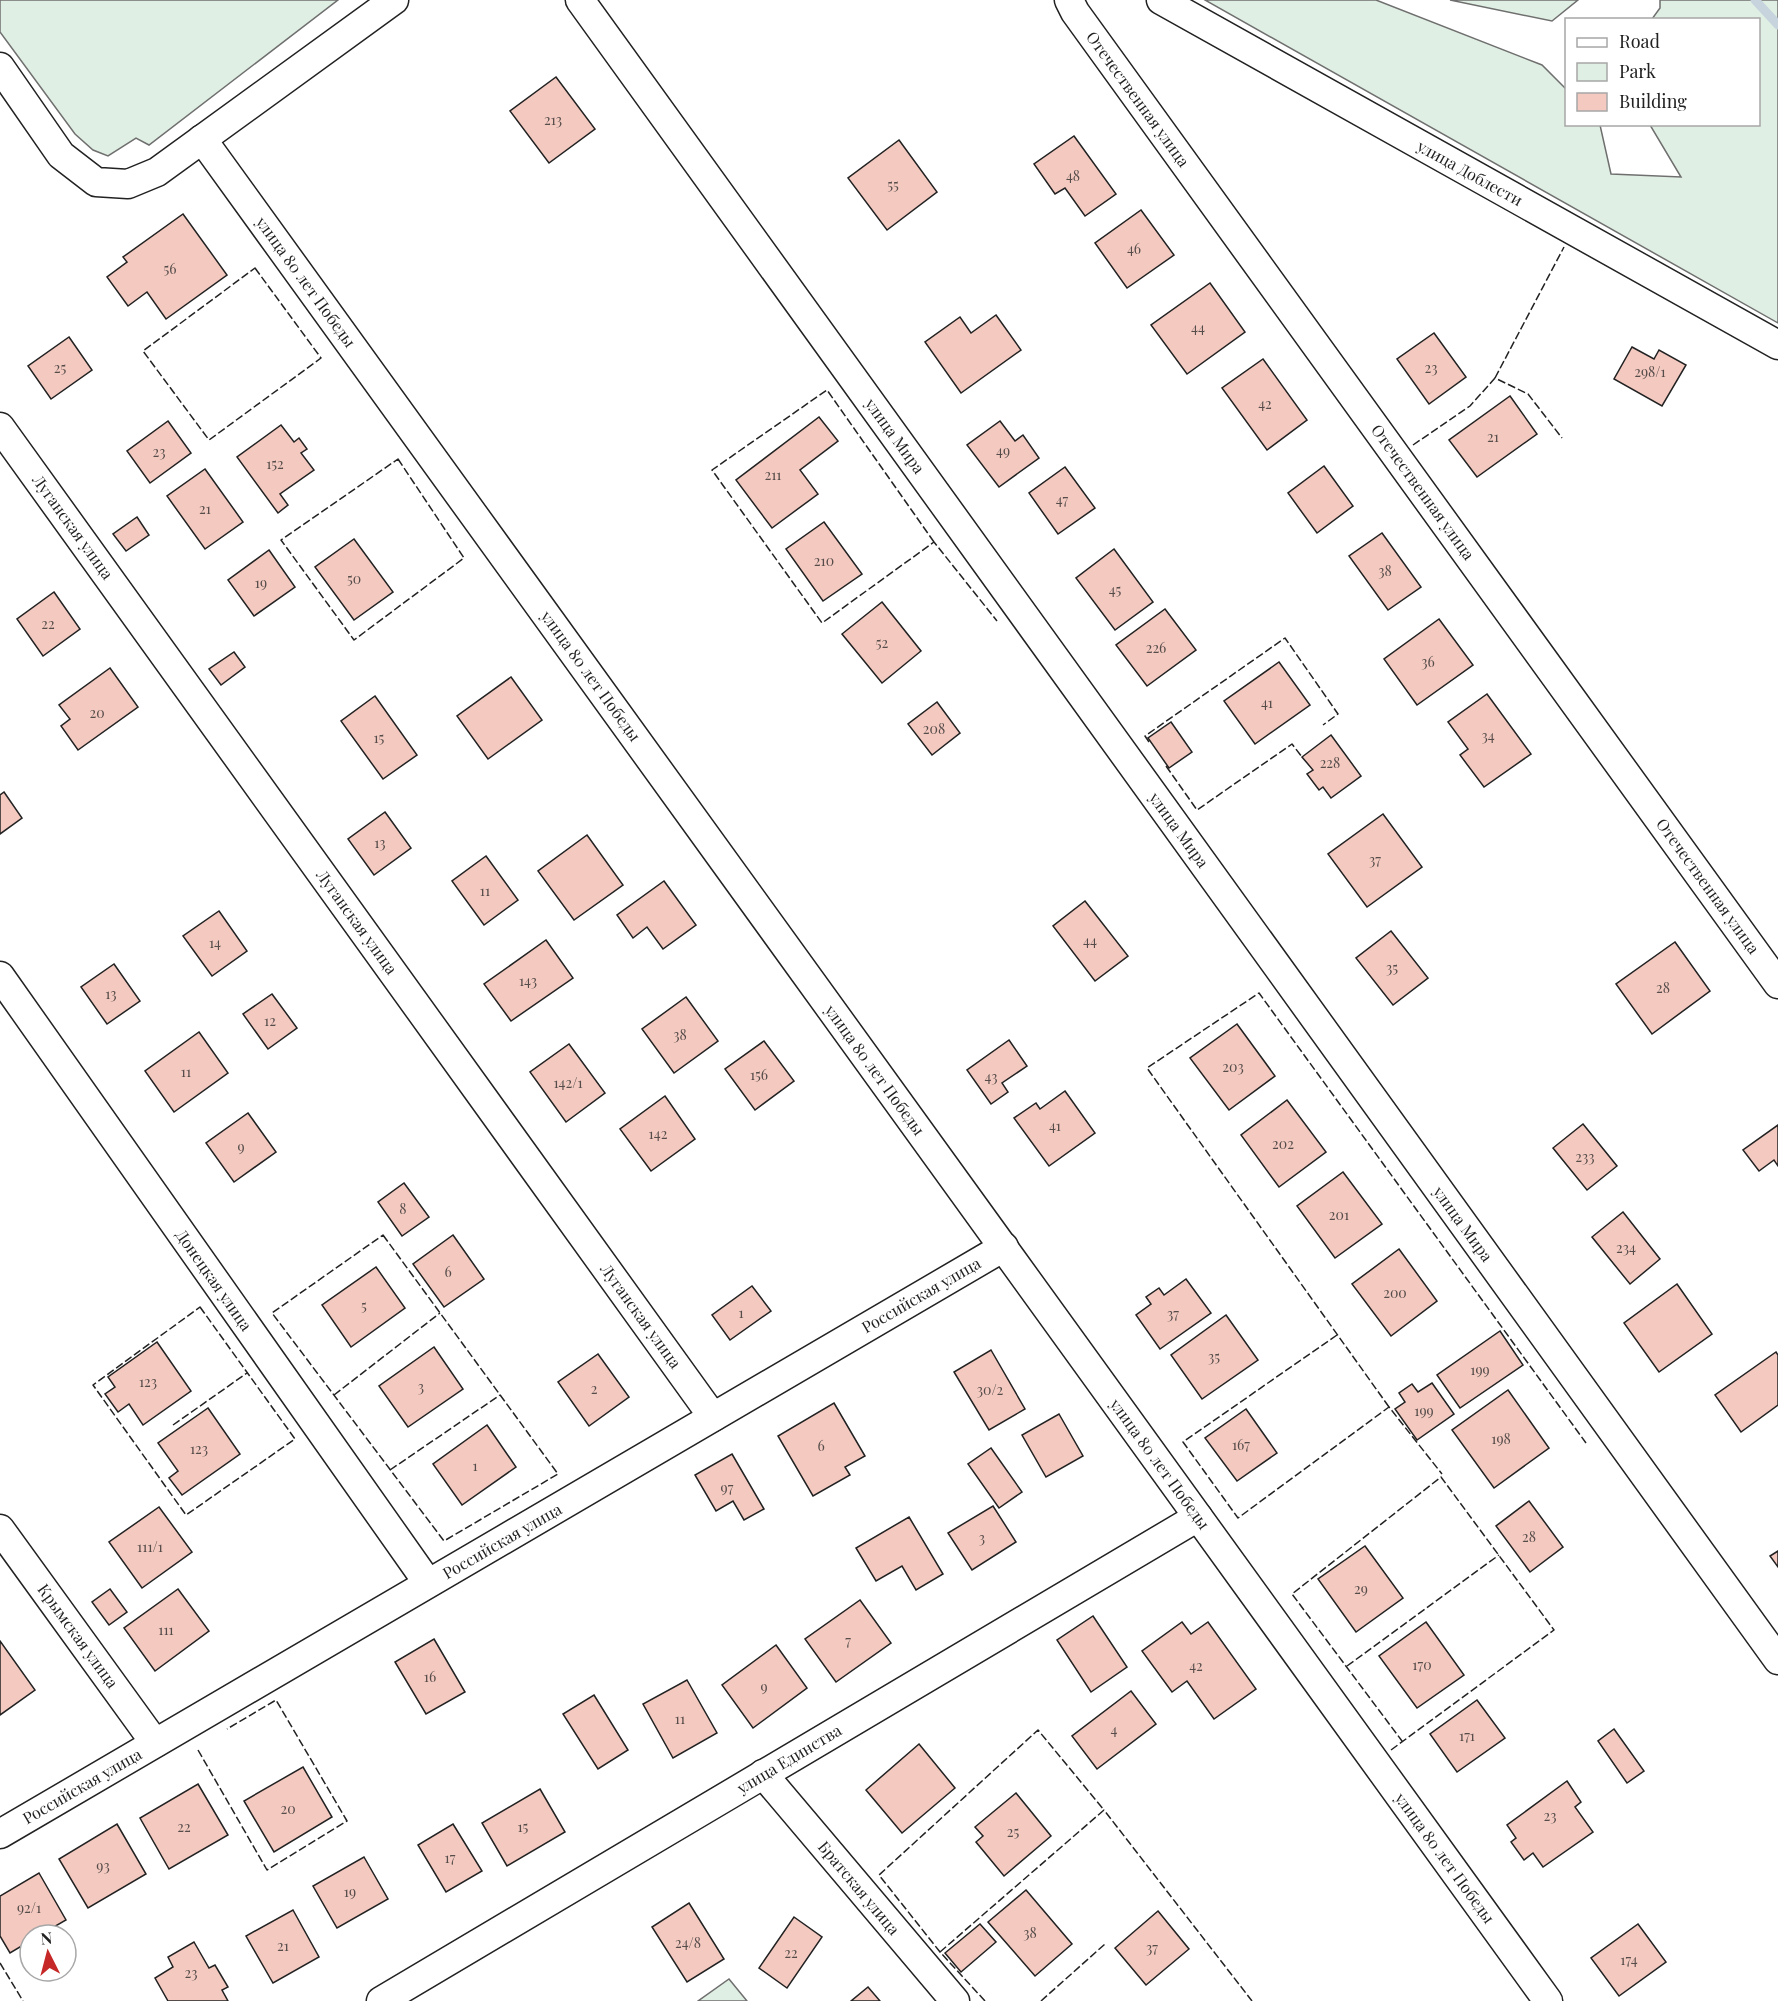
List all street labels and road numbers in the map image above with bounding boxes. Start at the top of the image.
street label: Отечественная улица [1082,27,1195,171]
street label: улица Доблести [1413,134,1527,210]
street label: улица 80 лет Победы [251,211,361,351]
street label: улица Мира [860,393,930,478]
street label: Отечественная улица [1367,420,1480,564]
street label: Луганская улица [28,469,119,583]
street label: улица 80 лет Победы [536,605,646,745]
street label: улица Мира [1144,787,1214,872]
street label: Отечественная улица [1652,814,1765,958]
street label: Луганская улица [312,864,403,978]
street label: улица 80 лет Победы [820,999,930,1139]
street label: улица Мира [1428,1181,1498,1266]
street label: Донецкая улица [172,1225,257,1335]
street label: Российская улица [857,1252,984,1337]
street label: Луганская улица [596,1258,687,1372]
street label: улица 80 лет Победы [1105,1393,1215,1533]
street label: Российская улица [438,1498,565,1583]
street label: Крымская улица [33,1579,123,1692]
street label: улица Единства [732,1719,845,1799]
street label: Российская улица [18,1743,145,1828]
street label: улица 80 лет Победы [1390,1787,1500,1927]
street label: Братская улица [814,1836,905,1939]

